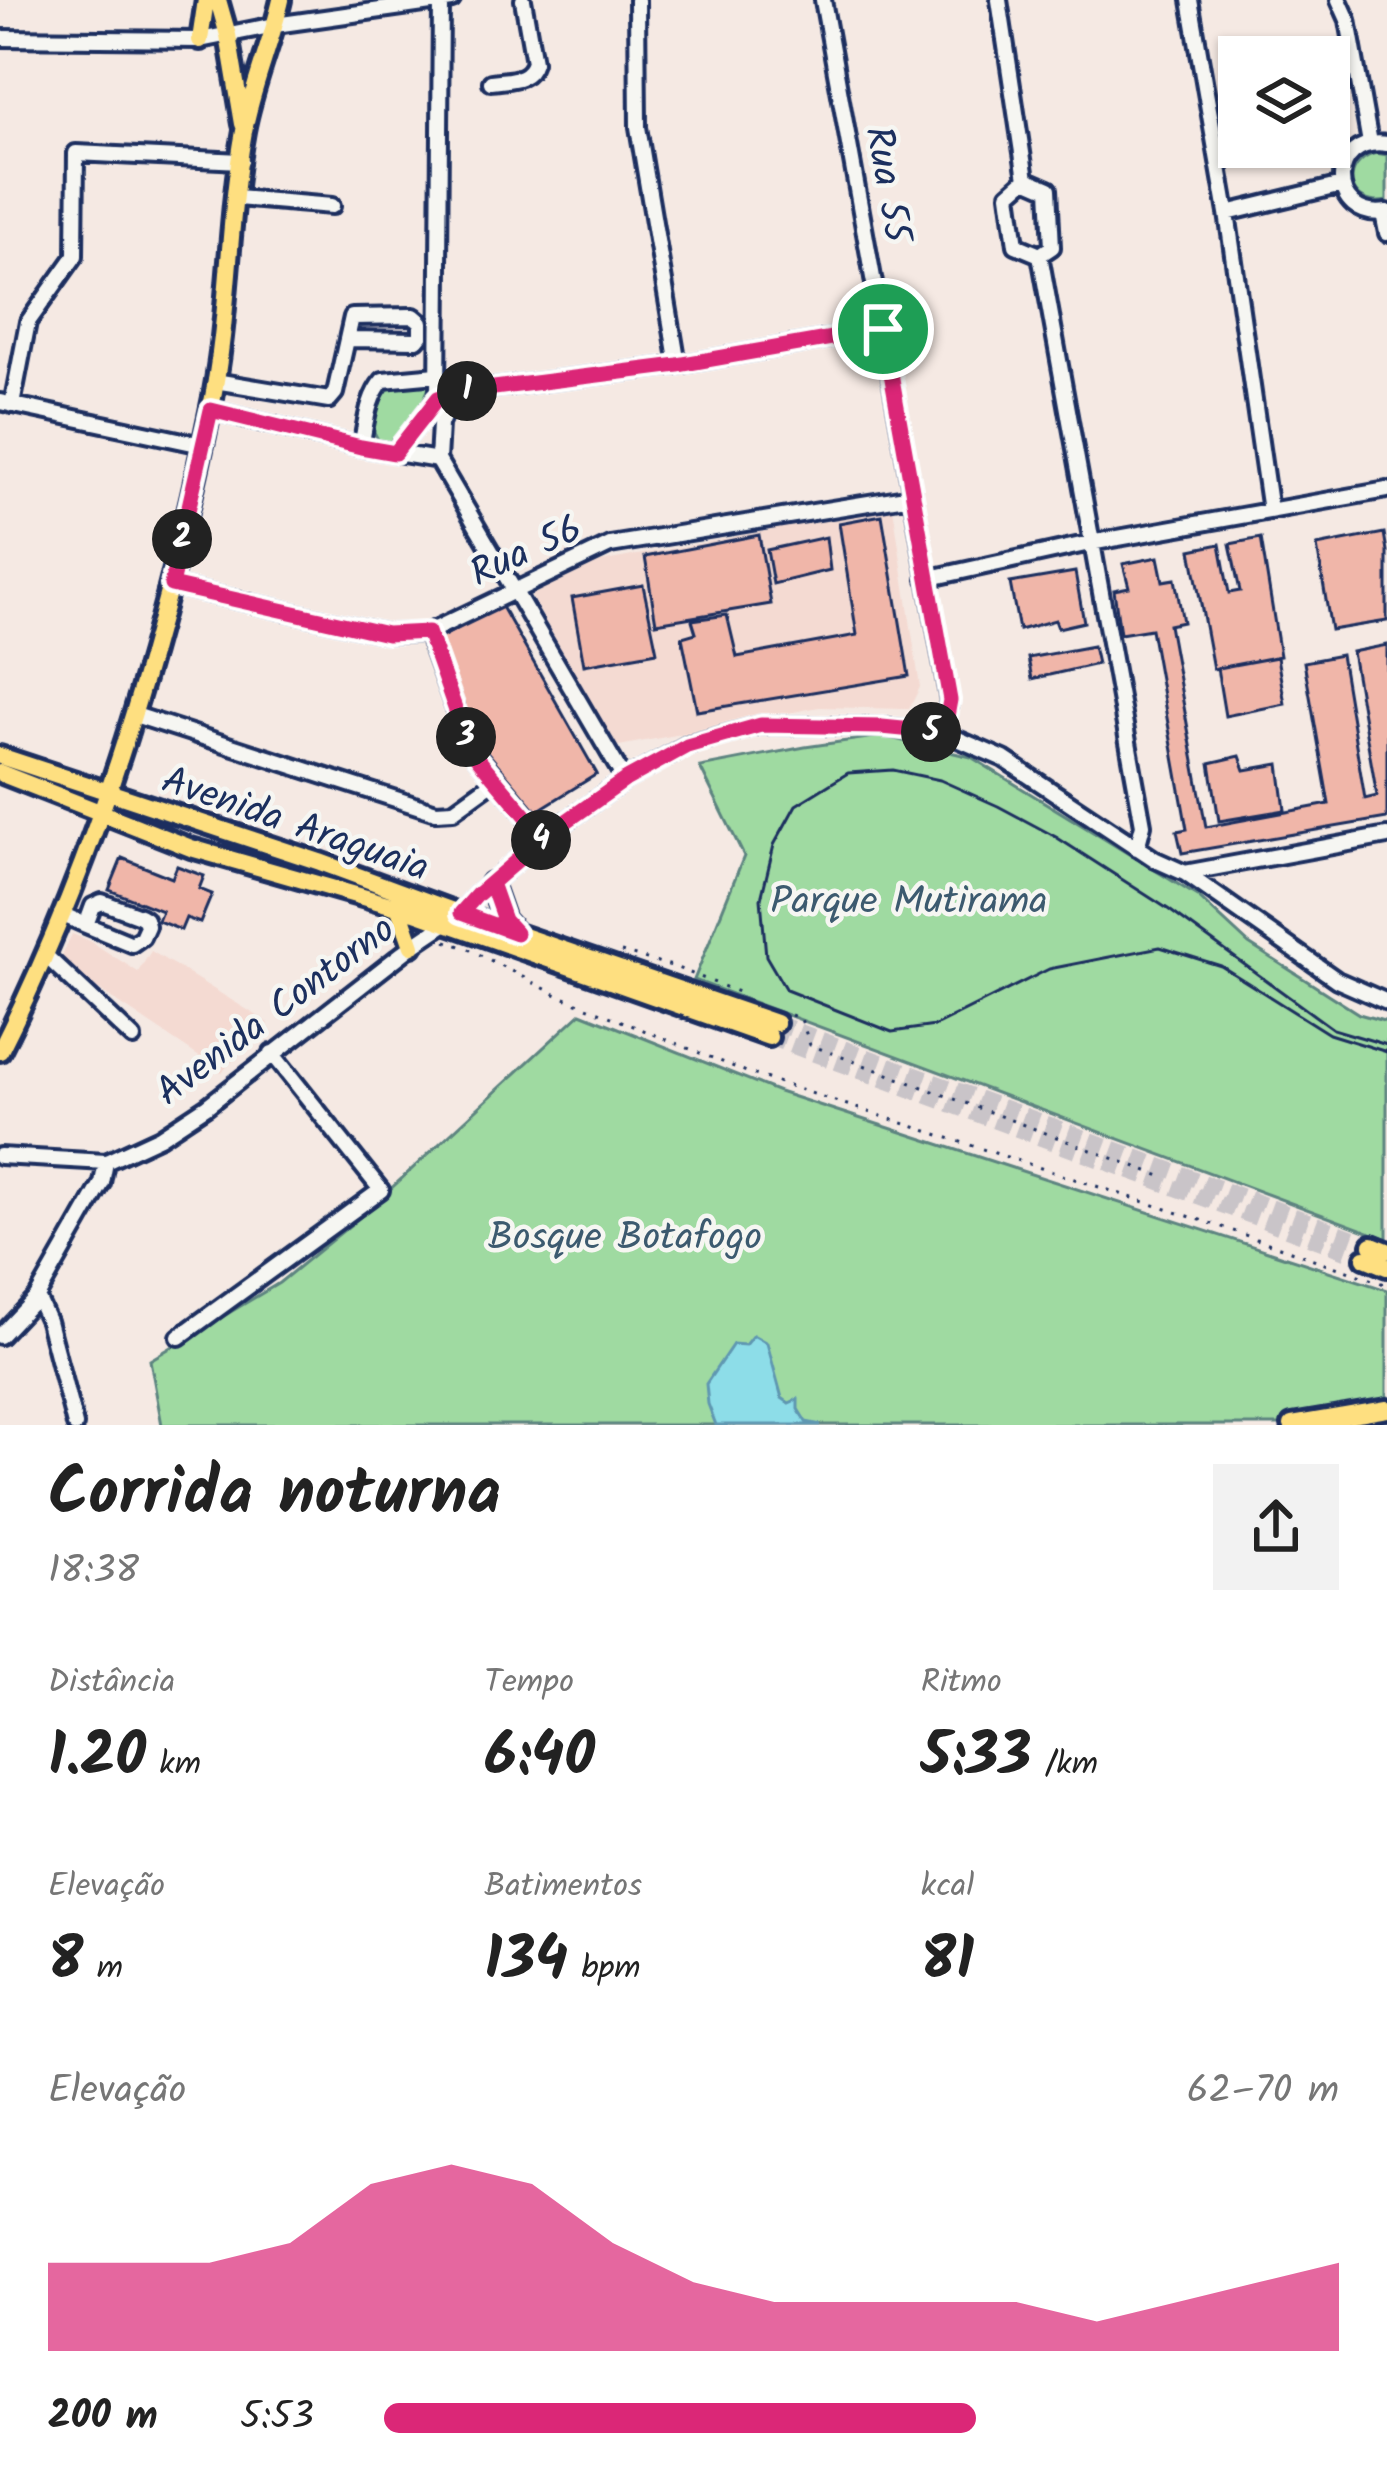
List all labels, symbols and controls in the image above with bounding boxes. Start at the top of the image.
map controls [1218,36,1350,168]
button: layers [1218,36,1350,168]
street label: Rua 55 [845,122,927,251]
pin [832,278,934,380]
icon: arrive [850,296,916,362]
pin: 1 [437,361,497,421]
text: 1 [462,364,472,417]
street label: Rua 56 [460,500,593,606]
pin: 2 [152,509,212,569]
text: 2 [172,512,192,565]
pin: 5 [901,702,961,762]
text: 5 [923,705,939,758]
pin: 3 [436,707,496,767]
text: 3 [457,710,475,763]
street label: Avenida Araguaia [153,751,437,901]
pin: 4 [511,810,571,870]
text: 4 [532,813,550,866]
park label: Parque Mutirama [770,872,1048,934]
street label: Avenida Contorno [143,901,410,1123]
park label: Bosque Botafogo [488,1208,762,1270]
text: Corrida noturna [48,1443,501,1548]
button: share [1213,1464,1339,1590]
text: 18:38 [48,1541,139,1603]
text: Distância [48,1657,175,1710]
text: Tempo [484,1657,574,1710]
text: Ritmo [921,1657,1002,1710]
text: 1.20 [48,1710,146,1806]
text: 6:40 [484,1710,595,1806]
text: 5:33 [921,1710,1031,1806]
text: km [146,1739,201,1792]
text: /km [1031,1739,1098,1792]
text: Elevação [48,1861,165,1914]
text: Batimentos [484,1861,642,1914]
text: kcal [921,1861,974,1914]
text: 8 [48,1914,83,2010]
text: 134 [484,1914,568,2010]
text: 81 [921,1914,974,2010]
text: m [83,1943,123,1996]
text: bpm [568,1943,641,1996]
text: Elevação [48,2061,186,2123]
text: 62–70 m [1187,2061,1339,2123]
text: 200 m [48,2387,158,2449]
text: 5:53 [240,2387,314,2449]

